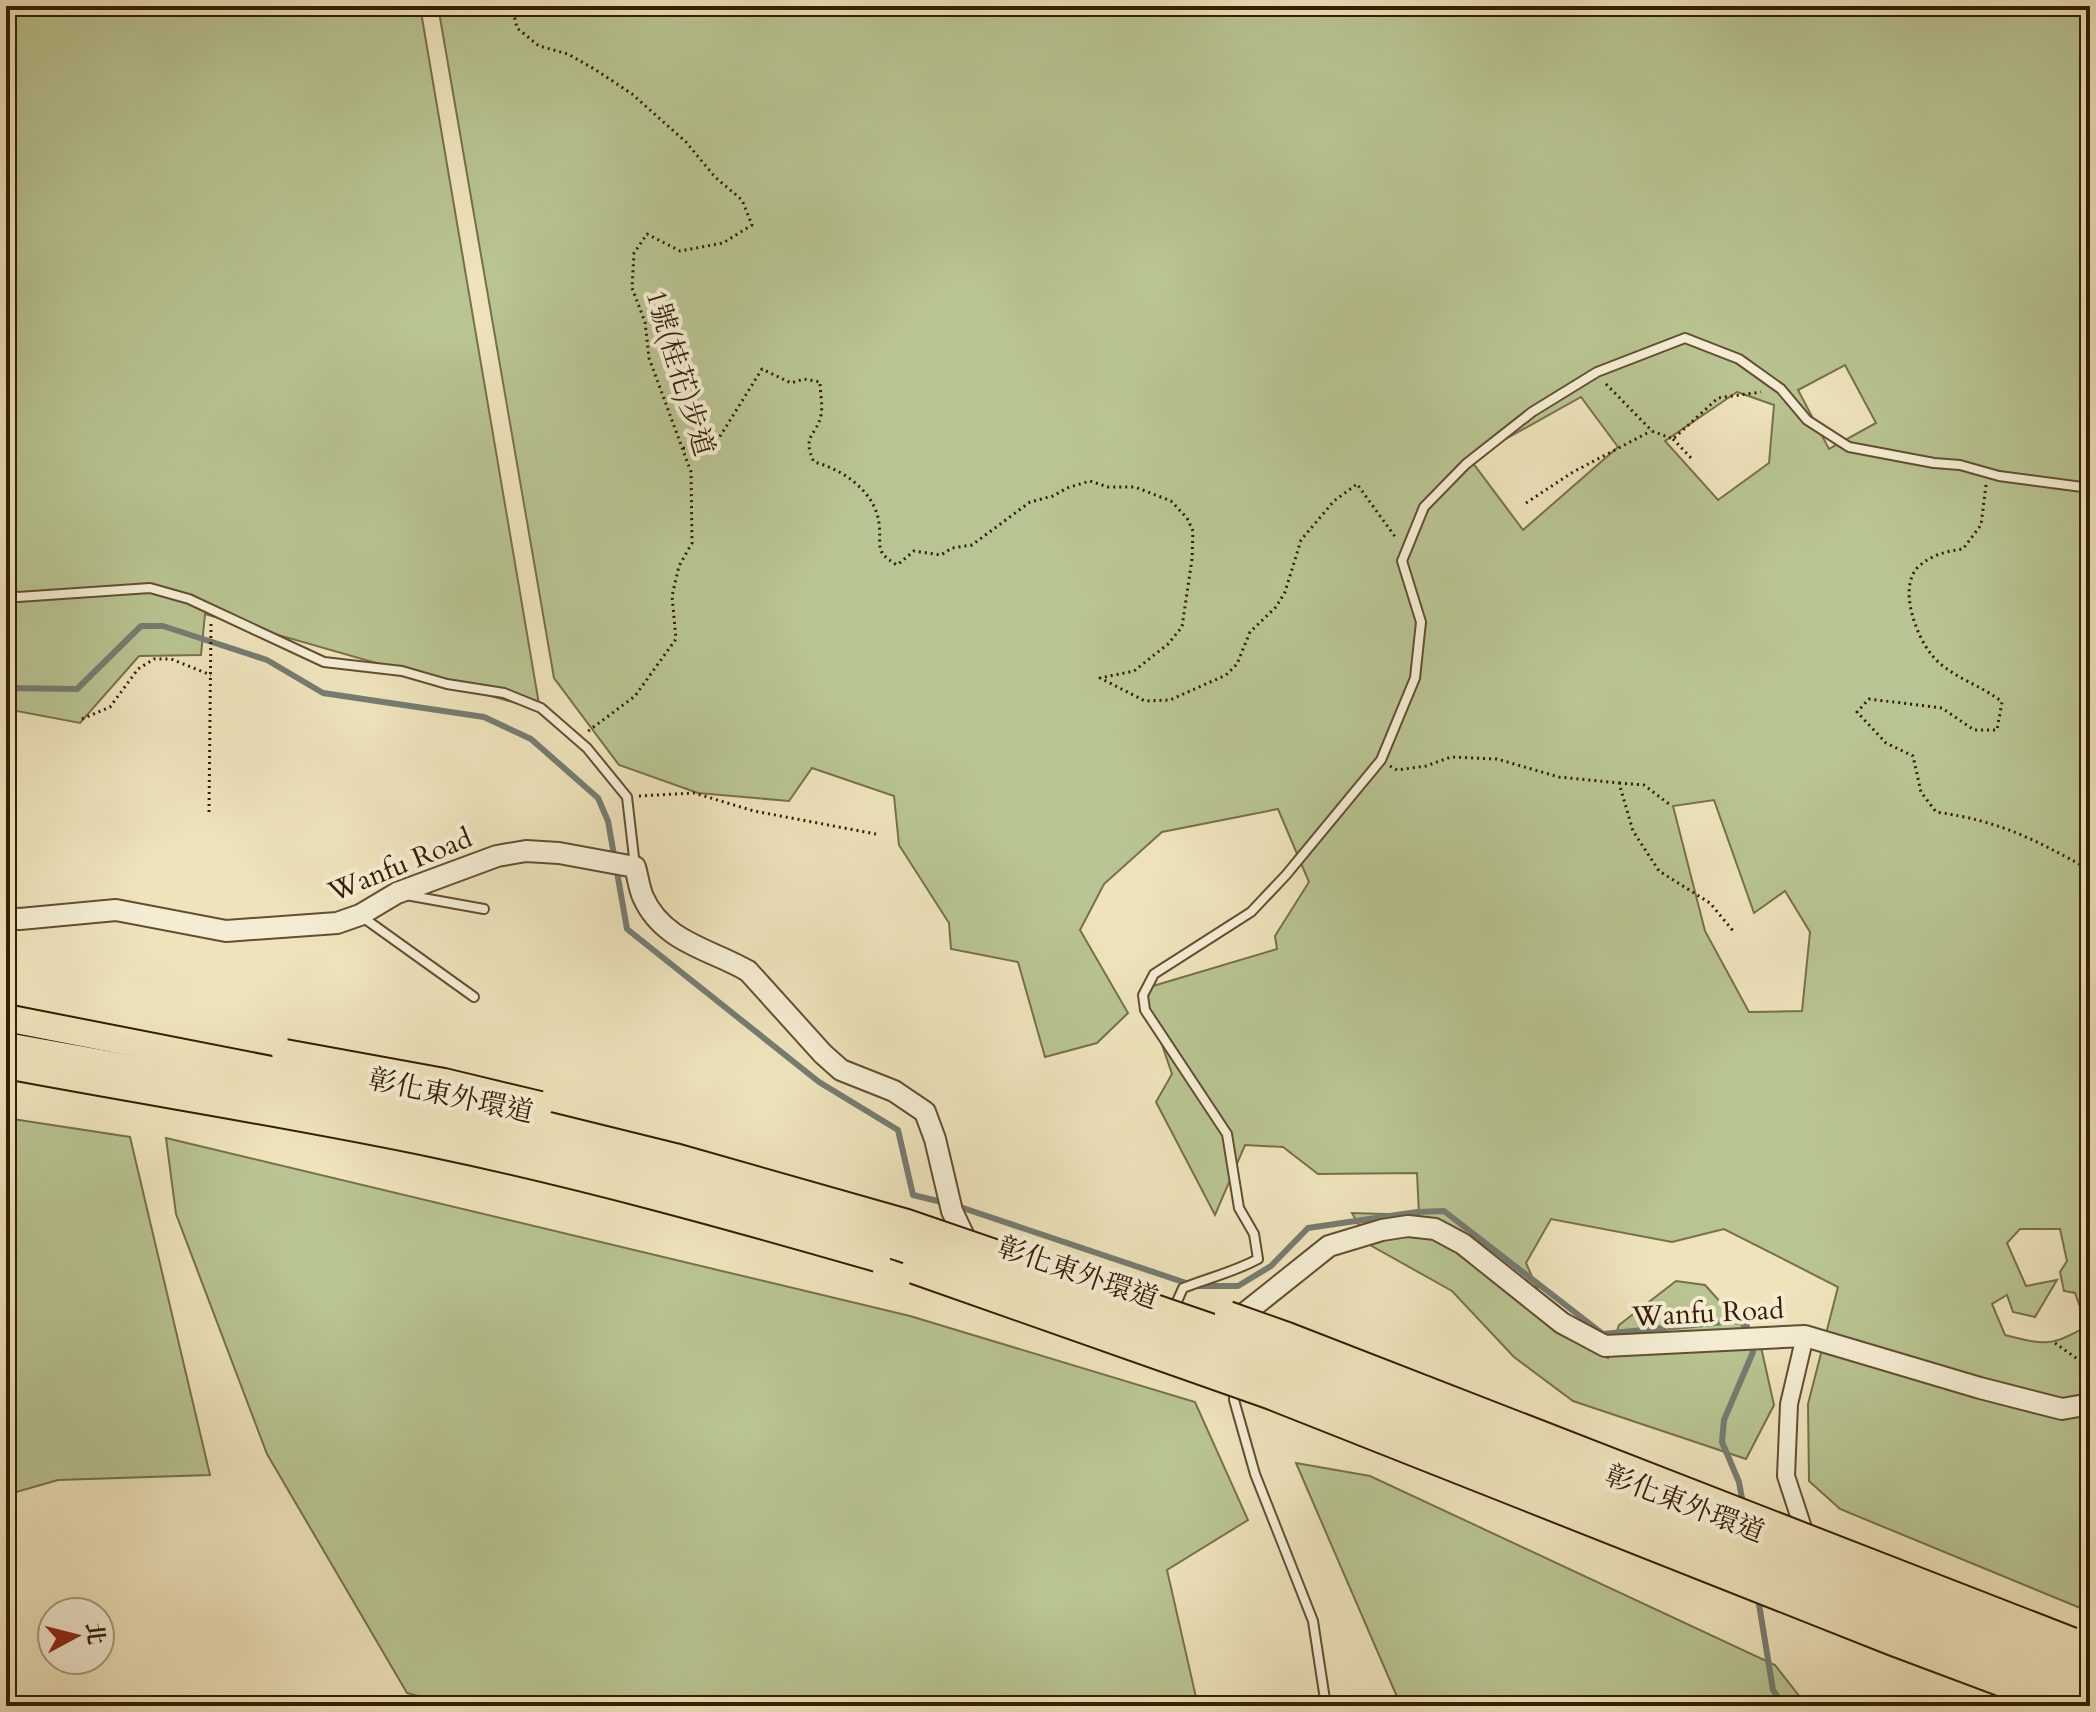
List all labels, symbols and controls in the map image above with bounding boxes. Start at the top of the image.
street label: 1號(桂花)步道 [637,285,723,461]
street label: Wanfu Road [322,819,478,911]
street label: 彰化東外環道 [365,1060,537,1132]
street label: 彰化東外環道 [992,1228,1164,1318]
street label: Wanfu Road [1630,1290,1785,1336]
street label: 彰化東外環道 [1600,1456,1770,1552]
north arrow [36,1596,116,1676]
text: 北 [79,1621,111,1646]

